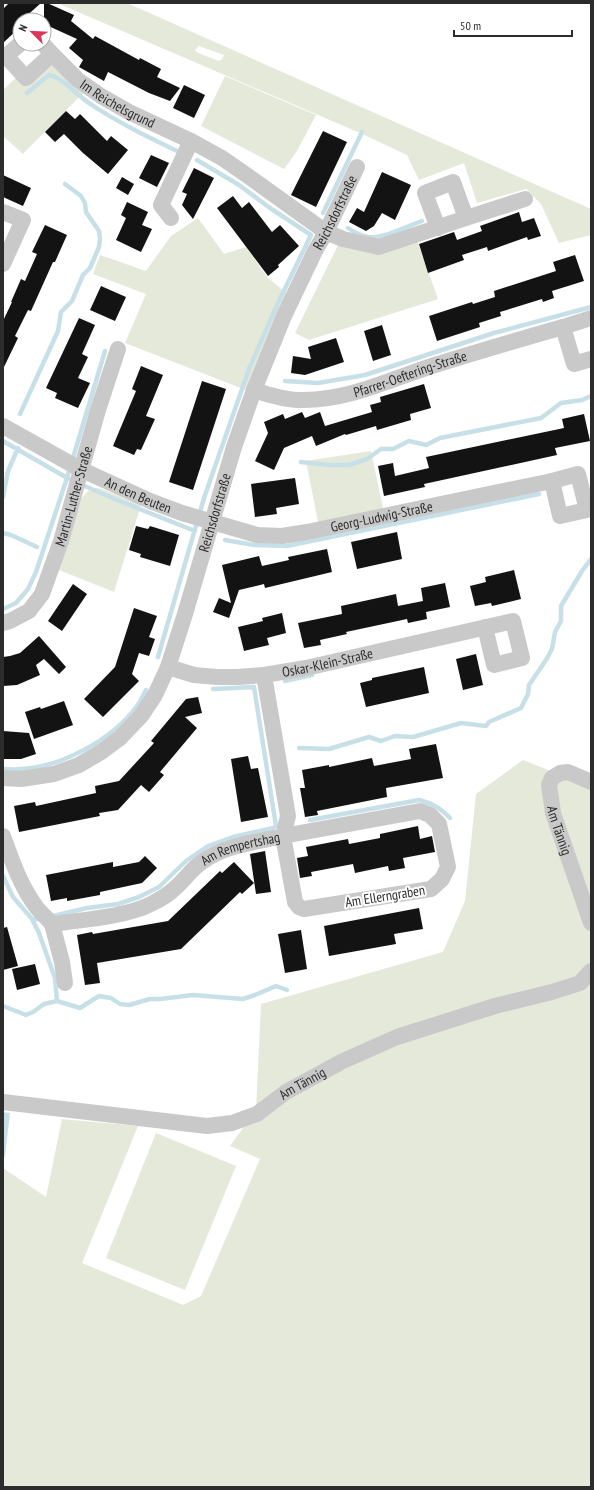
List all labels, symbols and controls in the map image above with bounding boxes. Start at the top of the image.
north arrow [12,12,52,52]
scale bar [454,12,572,38]
text: 50 m [460,18,481,33]
text: N [15,22,30,33]
street label: Im Reichelsgrund [77,75,158,132]
street label: Reichsdorfstraße [309,172,361,253]
street label: Pfarrer-Oeftering-Straße [351,347,469,401]
street label: Martin-Luther-Straße [51,444,96,549]
street label: Reichsdorfstraße [195,471,235,554]
street label: An den Beuten [102,473,174,517]
street label: Georg-Ludwig-Straße [329,497,434,536]
street label: Oskar-Klein-Straße [281,644,375,681]
street label: Am Tännig [543,805,576,858]
street label: Am Rempertshag [197,828,282,869]
street label: Am Ellerngraben [344,881,426,911]
street label: Am Tännig [275,1063,329,1103]

